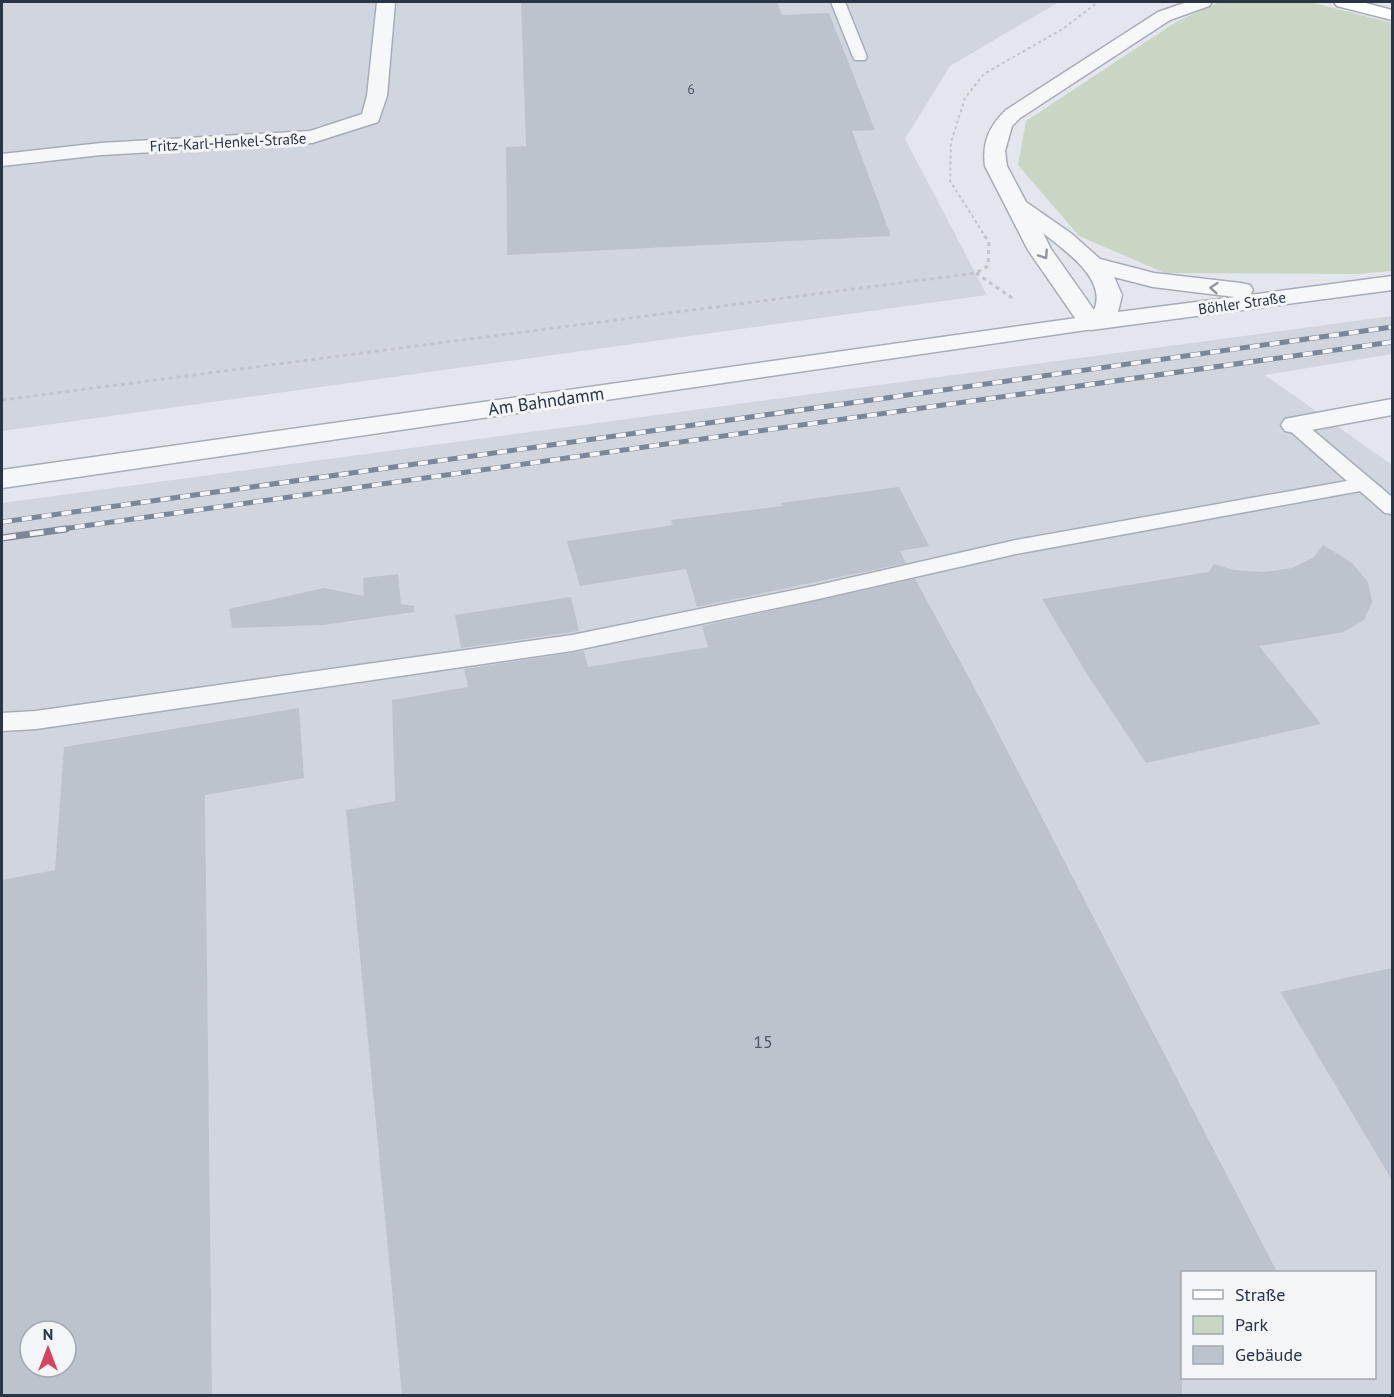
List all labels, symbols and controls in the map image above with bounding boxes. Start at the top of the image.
house number: 6 [687,80,695,98]
street label: Fritz-Karl-Henkel-Straße [149,128,307,156]
one-way arrow [1037,249,1048,260]
one-way arrow [1209,282,1219,295]
street label: Böhler Straße [1197,287,1287,319]
street label: Am Bahndamm [486,381,606,421]
house number: 15 [753,1030,773,1053]
legend [1181,1271,1376,1379]
text: Straße [1235,1283,1286,1306]
text: Park [1235,1313,1268,1336]
north arrow [18,1319,78,1379]
text: N [43,1324,53,1344]
text: Gebäude [1235,1343,1302,1366]

